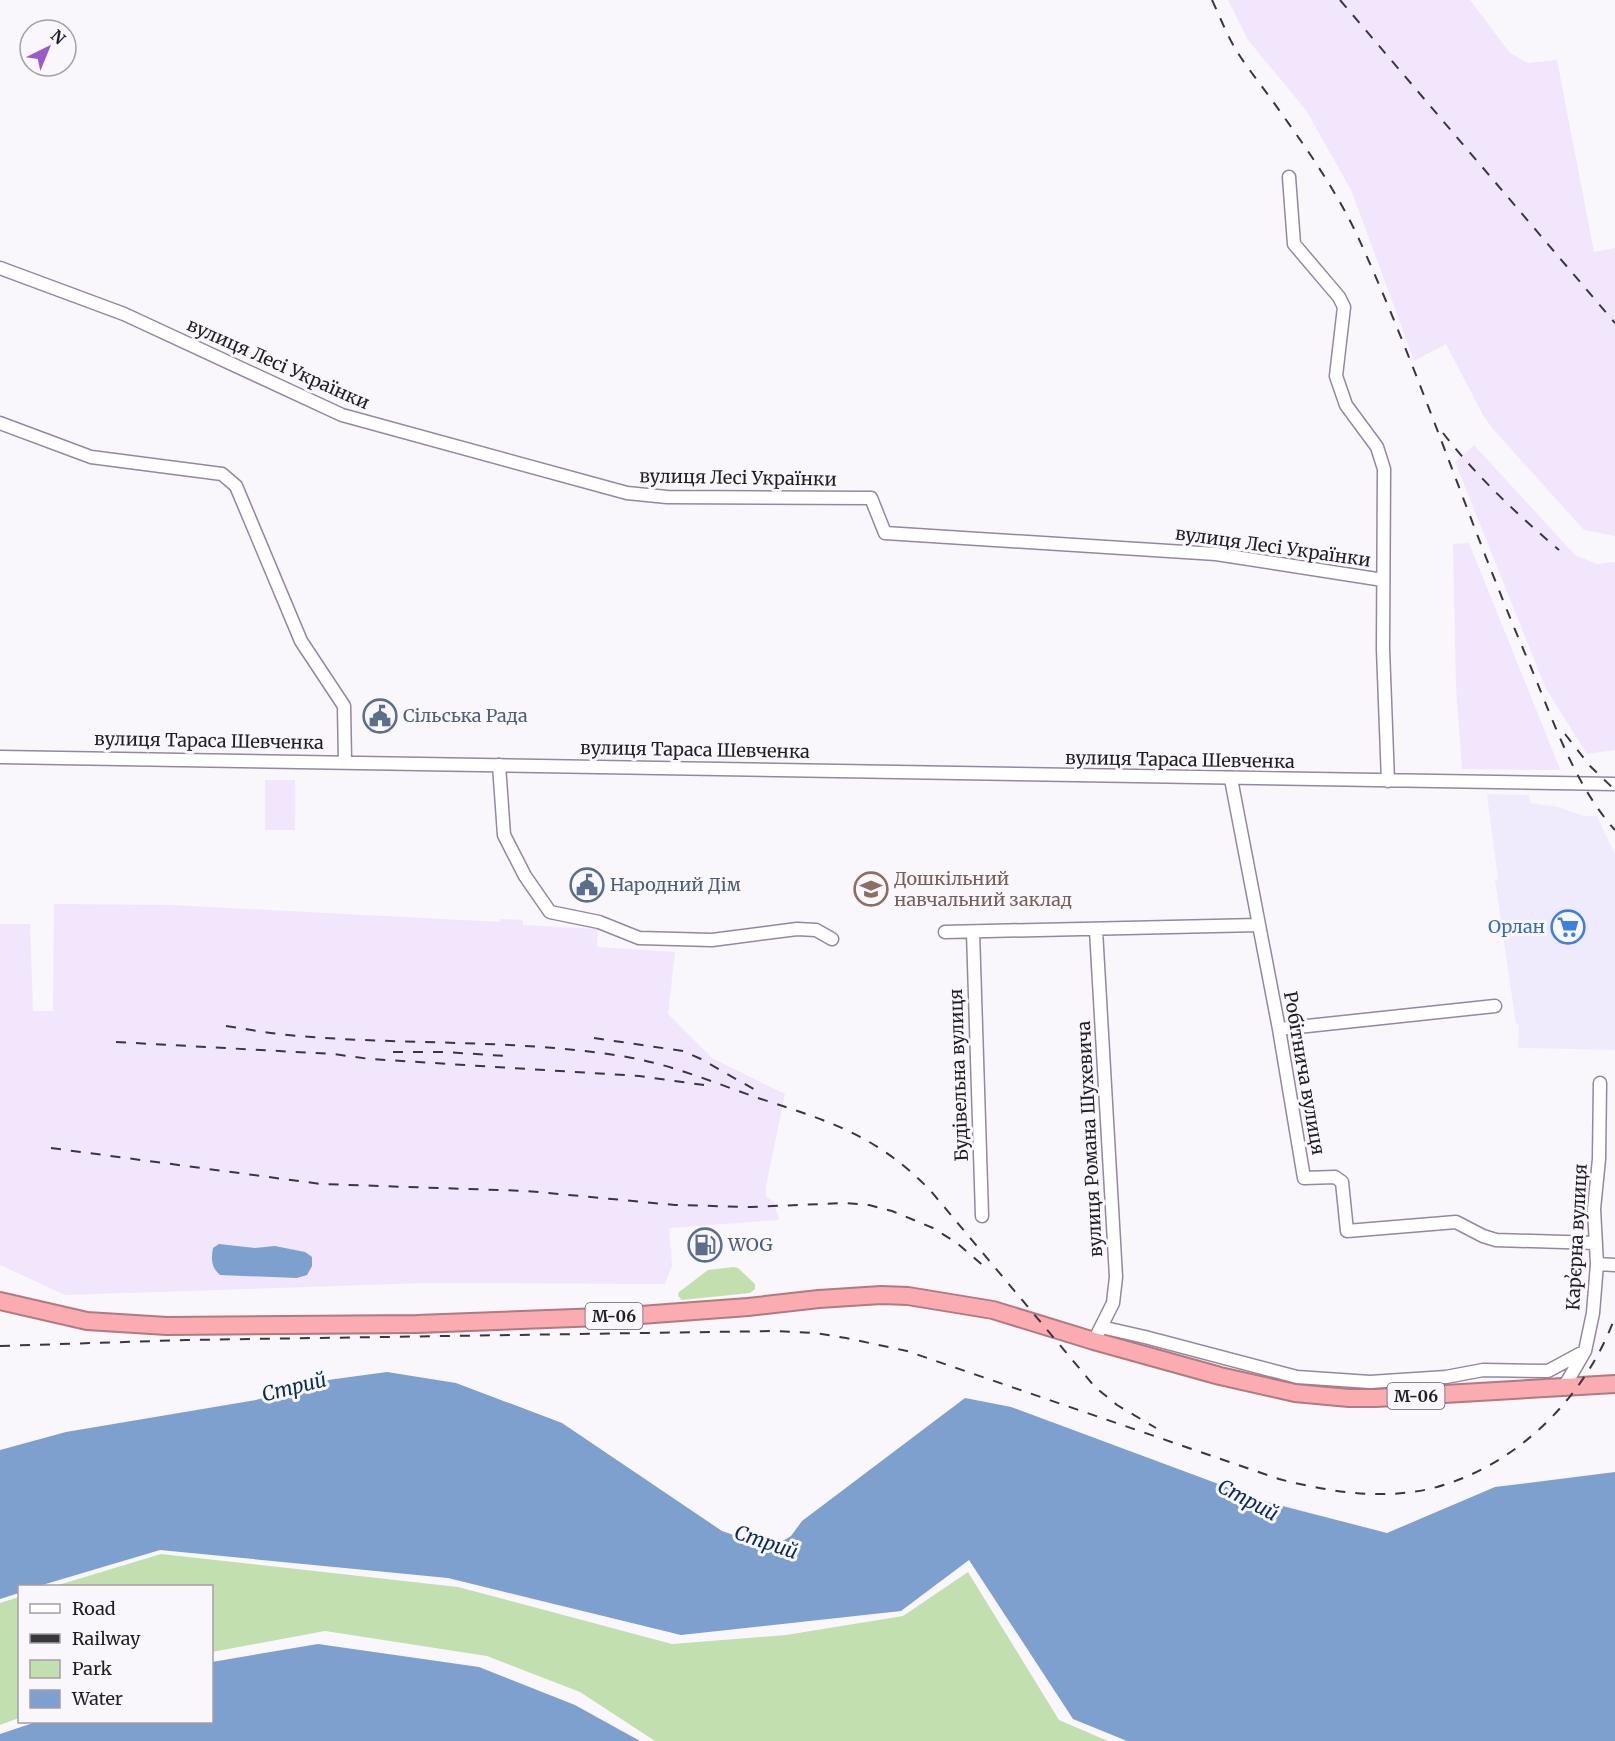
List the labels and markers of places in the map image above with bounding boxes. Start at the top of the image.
public building icon: Сільська Рада [362,698,398,734]
place label: Сільська Рада [403,704,528,727]
public building icon: Народний Дім [569,867,605,903]
place label: Дошкільний навчальний заклад [894,867,1072,911]
school or university icon: Дошкільний навчальний заклад [853,871,889,907]
place label: Народний Дім [610,873,742,896]
supermarket icon: Орлан [1550,909,1586,945]
place label: Орлан [1488,915,1545,938]
fuel station icon: WOG [687,1227,723,1263]
place label: WOG [727,1233,773,1256]

